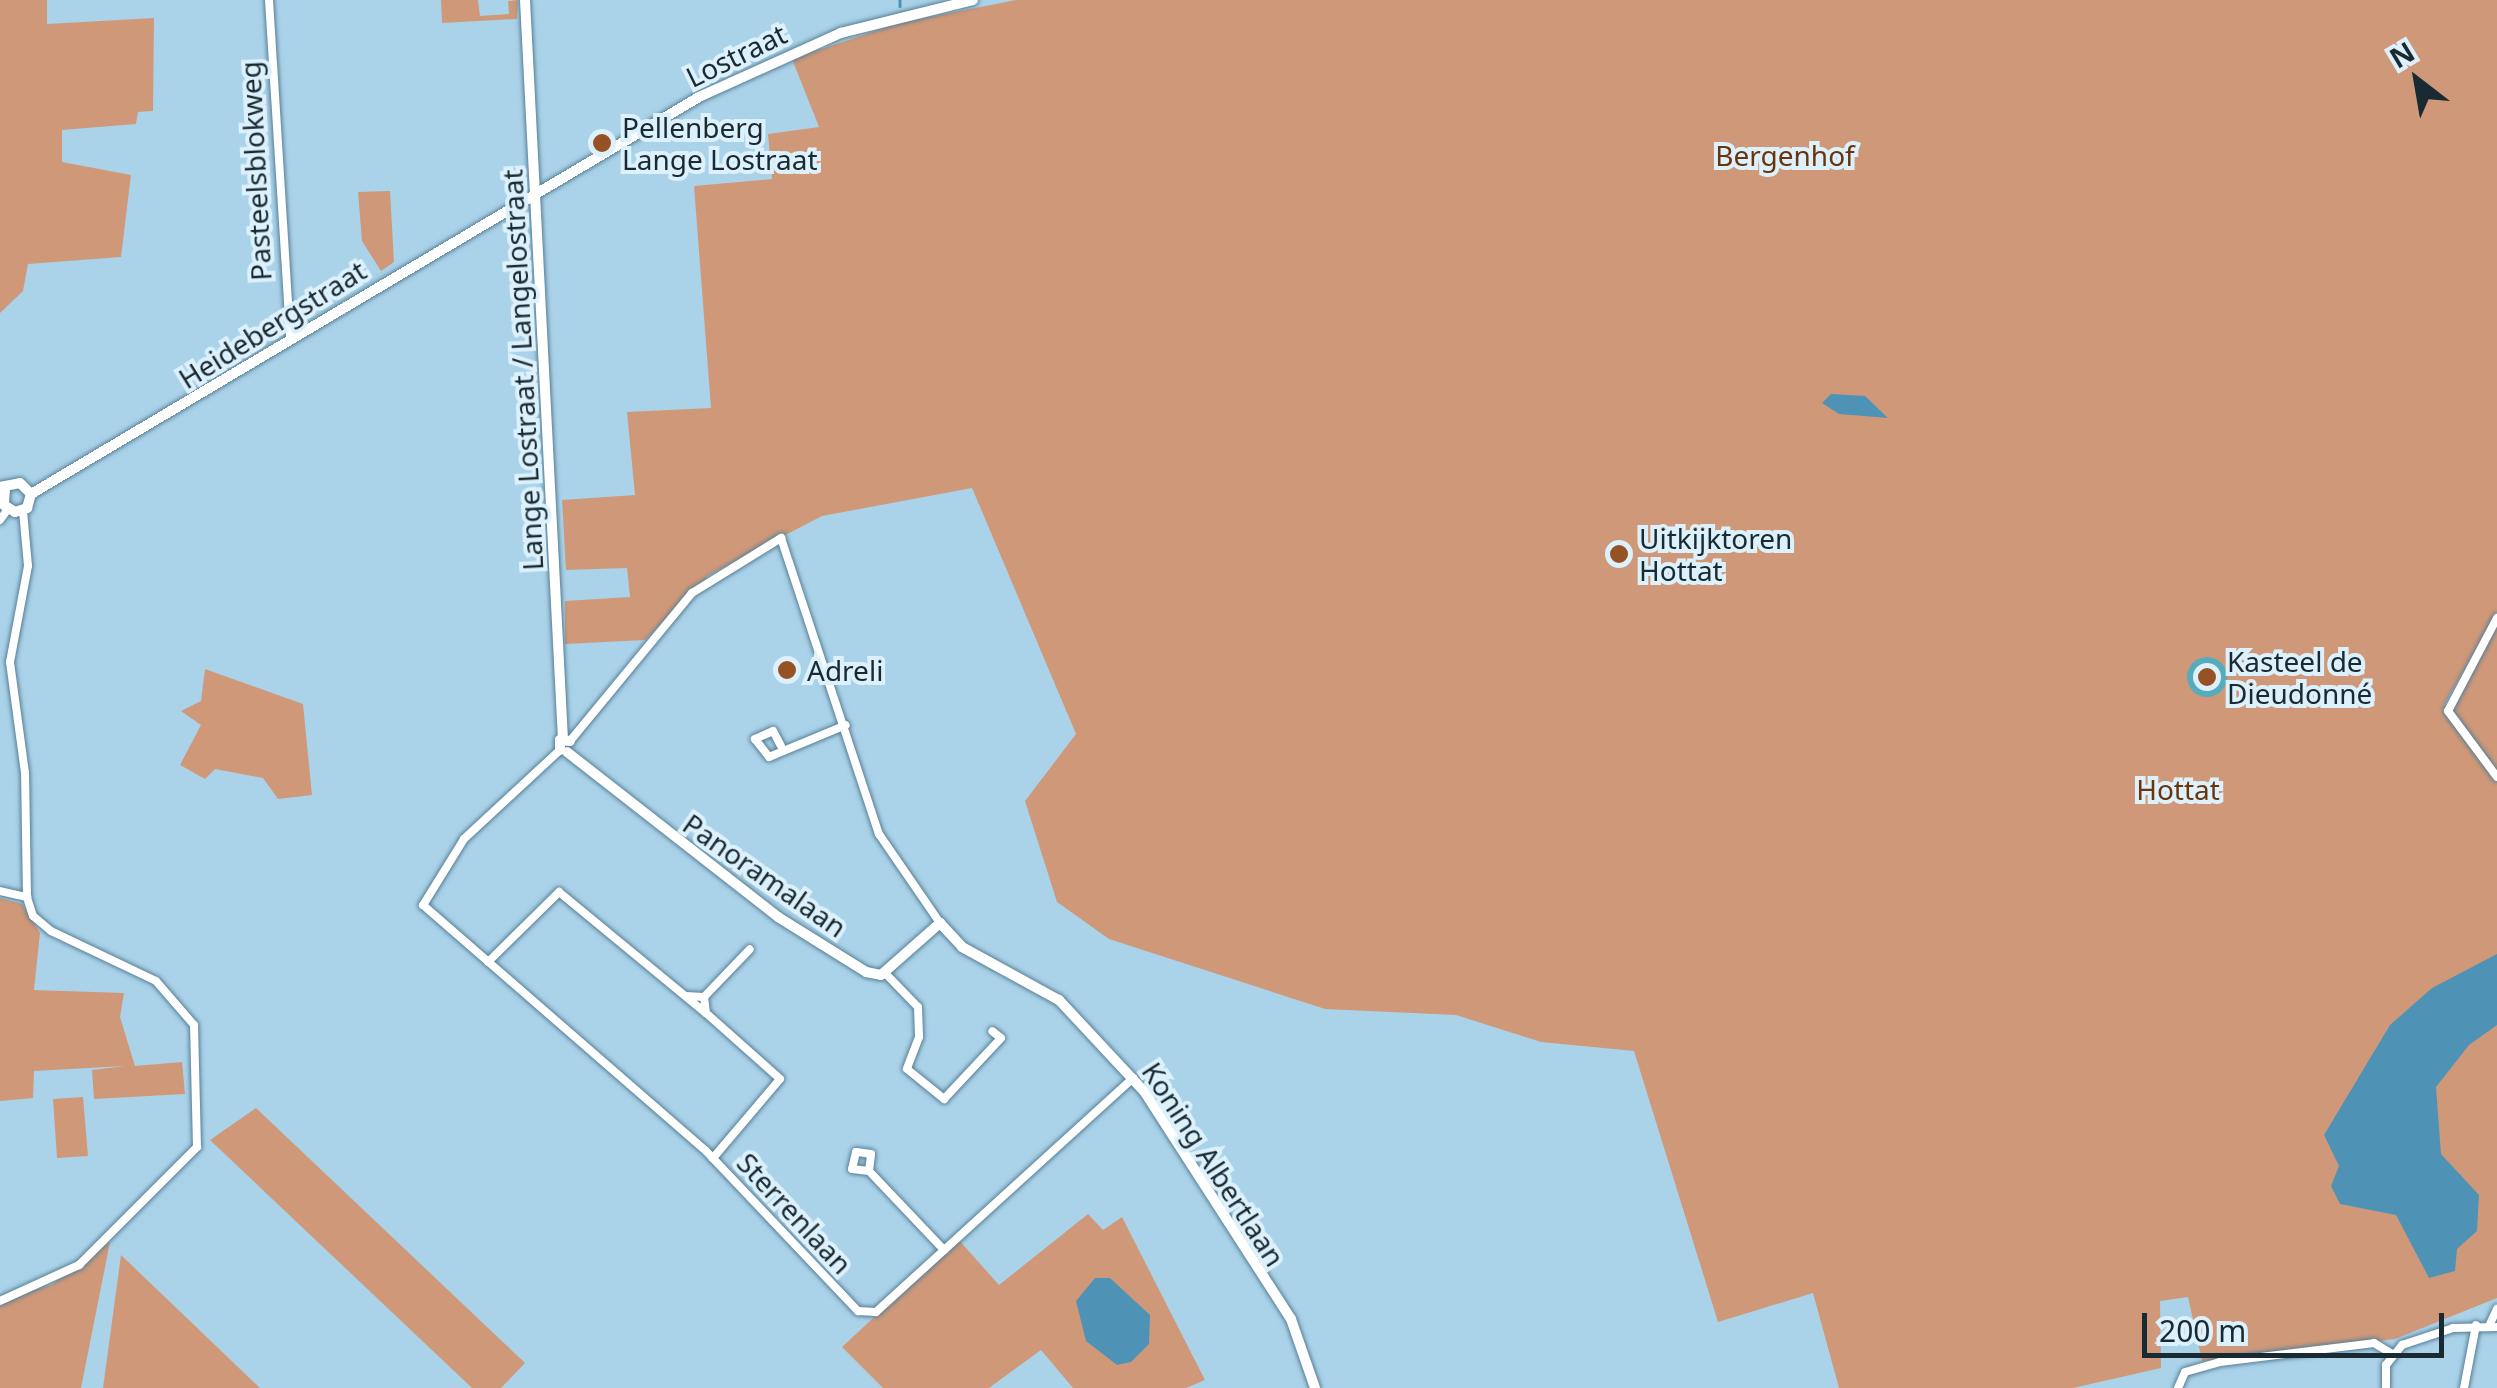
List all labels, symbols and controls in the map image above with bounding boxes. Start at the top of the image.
street label: Lostraat [680,16,792,94]
north arrow [2367,30,2467,130]
text: N [2382,32,2421,76]
street label: Pasteelsblokweg [232,60,278,282]
place label: Pellenberg Lange Lostraat [622,110,818,176]
marker: Pellenberg Lange Lostraat [591,132,613,154]
park label: Bergenhof [1715,138,1855,172]
street label: Lange Lostraat / Langelostraat [495,169,549,571]
street label: Heidebergstraat [172,253,372,395]
place label: Uitkijktoren Hottat [1639,521,1792,587]
marker: Uitkijktoren Hottat [1608,543,1630,565]
place label: Kasteel de Dieudonné [2227,644,2372,710]
place label: Adreli [807,653,883,687]
marker: Adreli [776,659,798,681]
marker: Kasteel de Dieudonné [2196,666,2218,688]
park label: Hottat [2136,772,2220,806]
street label: Panoramalaan [677,806,853,944]
street label: Koning Albertlaan [1136,1056,1292,1272]
street label: Sterrenlaan [731,1146,859,1280]
scale bar [2147,1293,2450,1355]
text: 200 m [2159,1310,2246,1351]

